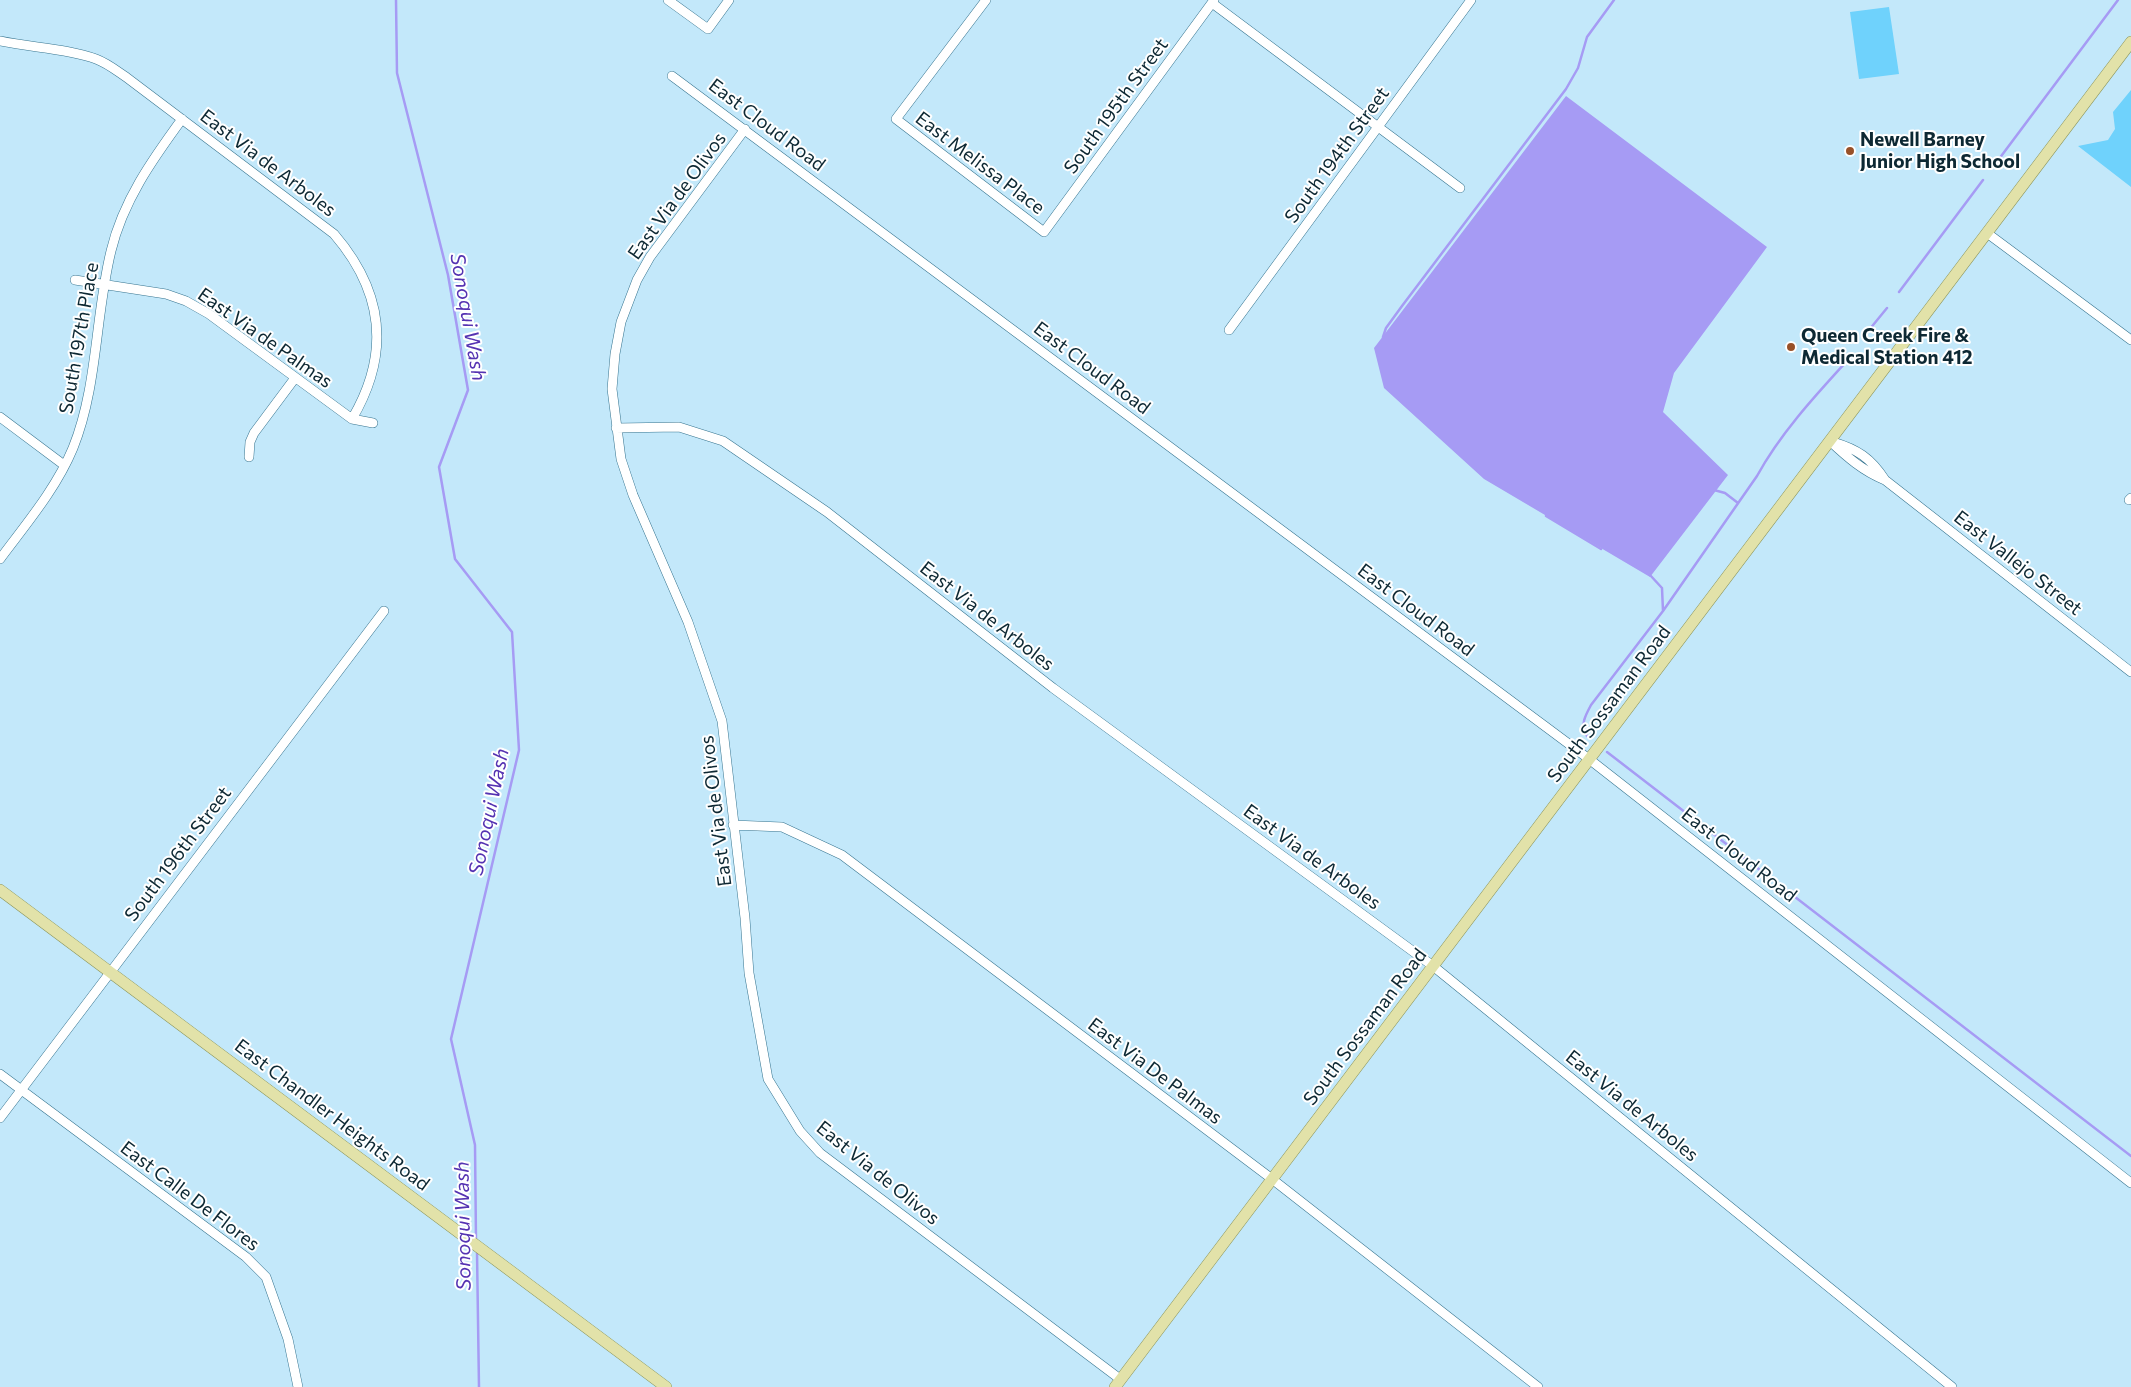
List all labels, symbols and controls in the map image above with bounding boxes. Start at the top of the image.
street label: South 195th Street [1059,34,1173,178]
street label: East Cloud Road [704,74,830,176]
street label: South 194th Street [1280,83,1394,227]
street label: East Via de Arboles [196,104,340,222]
street label: East Melissa Place [911,107,1049,219]
street label: East Via de Olivos [623,128,731,264]
place label: Newell Barney Junior High School [1860,129,2020,173]
marker: Newell Barney Junior High School [1844,145,1856,157]
water label: Sonoqui Wash [445,251,491,383]
street label: South 197th Place [54,260,104,416]
street label: East Via de Palmas [193,283,337,393]
street label: East Cloud Road [1029,317,1155,419]
place label: Queen Creek Fire & Medical Station 412 [1801,325,1973,369]
marker: Queen Creek Fire & Medical Station 412 [1785,341,1797,353]
street label: East Vallejo Street [1949,506,2087,620]
street label: East Via de Arboles [915,556,1059,676]
street label: East Cloud Road [1353,559,1479,661]
street label: South Sossaman Road [1543,621,1675,787]
street label: East Via de Olivos [695,734,737,888]
water label: Sonoqui Wash [464,746,514,878]
street label: South 196th Street [120,782,236,926]
street label: East Via de Arboles [1239,800,1385,914]
street label: East Cloud Road [1677,803,1801,907]
street label: South Sossaman Road [1299,944,1431,1110]
street label: East Via De Palmas [1083,1013,1227,1129]
street label: East Chandler Heights Road [230,1034,434,1196]
street label: East Via de Arboles [1561,1045,1703,1167]
street label: East Via de Olivos [812,1116,944,1230]
street label: East Calle De Flores [116,1136,264,1256]
water label: Sonoqui Wash [450,1161,476,1291]

